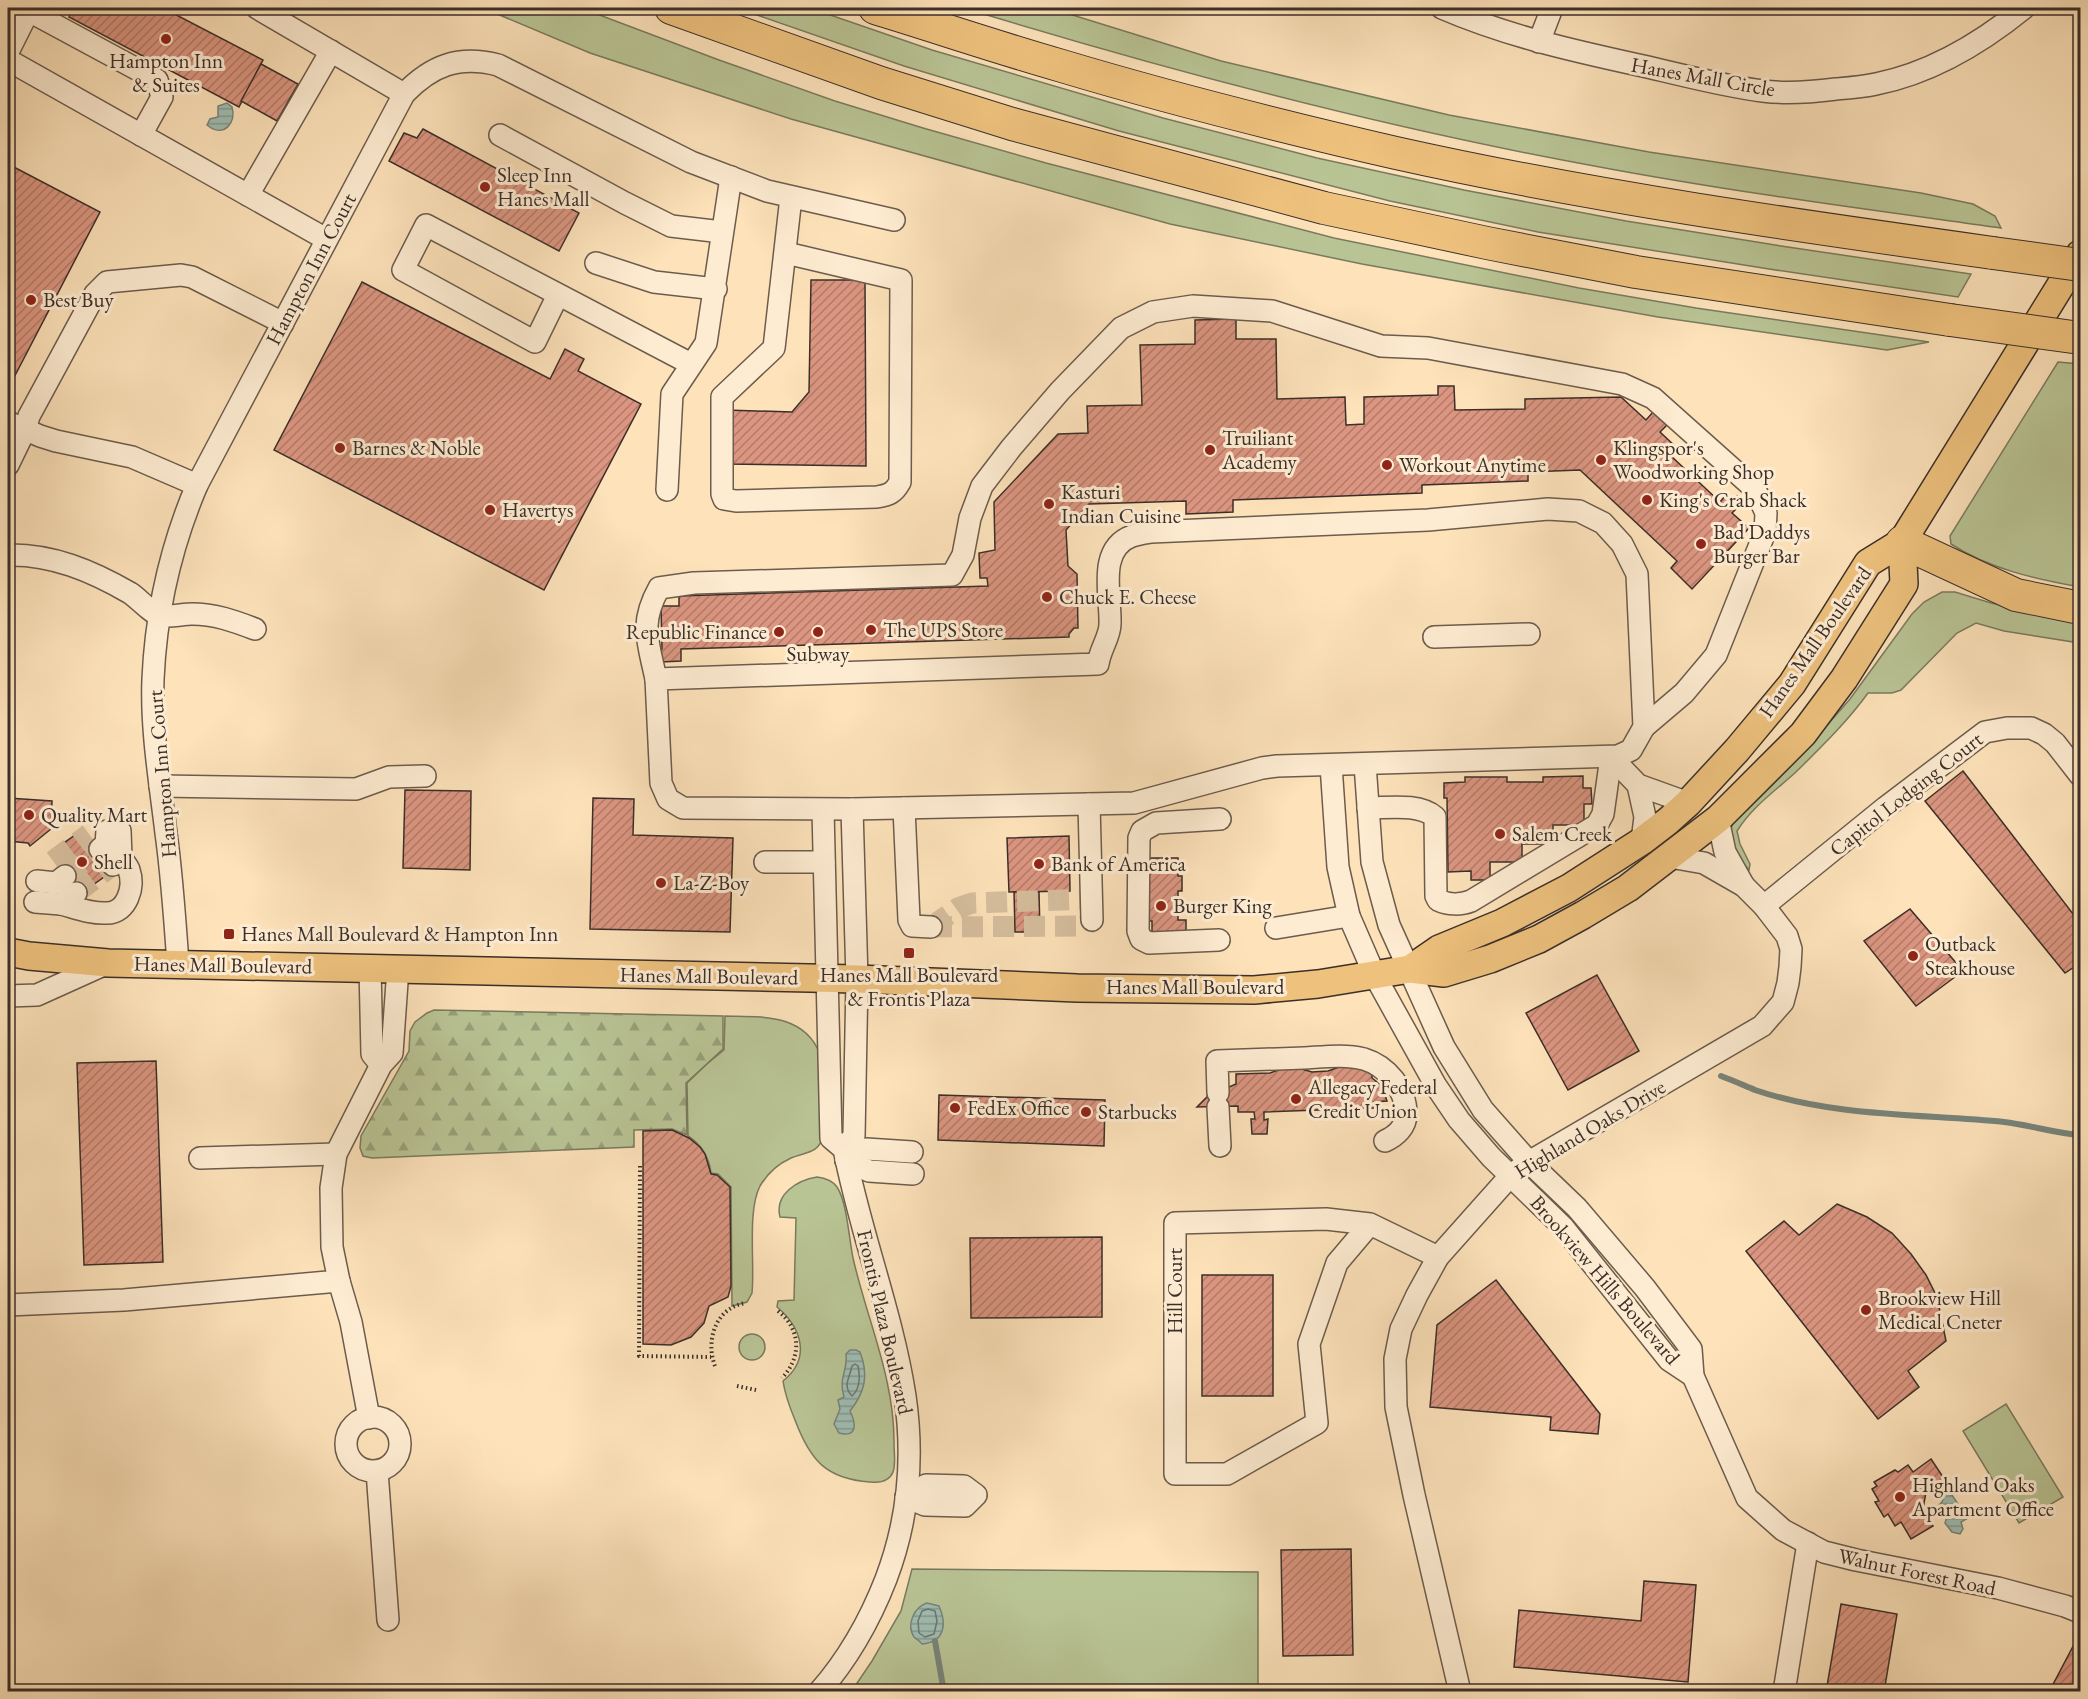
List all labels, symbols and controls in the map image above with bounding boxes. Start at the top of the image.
marker: Hampton Inn & Suites [159,32,173,46]
place label: Hampton Inn & Suites [109,47,223,98]
street label: Hanes Mall Circle [1629,51,1777,102]
place label: Sleep Inn Hanes Mall [497,161,590,212]
marker: Sleep Inn Hanes Mall [478,180,492,194]
street label: Hampton Inn Court [259,188,362,349]
place label: Best Buy [43,286,114,313]
marker: Best Buy [24,293,38,307]
place label: Truiliant Academy [1221,424,1297,475]
place label: Barnes & Noble [352,434,481,461]
place label: Klingspor's Woodworking Shop [1613,434,1774,485]
marker: Barnes & Noble [333,441,347,455]
marker: Truiliant Academy [1203,443,1217,457]
place label: Workout Anytime [1399,451,1546,478]
marker: Klingspor's Woodworking Shop [1594,453,1608,467]
marker: Workout Anytime [1380,458,1394,472]
place label: Kasturi Indian Cuisine [1061,478,1181,529]
place label: King's Crab Shack [1659,486,1808,513]
marker: King's Crab Shack [1640,493,1654,507]
place label: Havertys [502,496,574,523]
marker: Kasturi Indian Cuisine [1042,497,1056,511]
marker: Havertys [483,503,497,517]
place label: Bad Daddys Burger Bar [1713,518,1810,569]
marker: Bad Daddys Burger Bar [1694,537,1708,551]
street label: Hanes Mall Boulevard [1752,560,1877,723]
place label: Chuck E. Cheese [1059,583,1196,610]
marker: Chuck E. Cheese [1040,590,1054,604]
place label: The UPS Store [883,616,1003,643]
place label: Republic Finance [626,618,767,645]
marker: The UPS Store [864,623,878,637]
marker: Republic Finance [772,625,786,639]
marker: Subway [811,625,825,639]
place label: Subway [787,640,850,667]
street label: Hampton Inn Court [141,689,182,859]
street label: Capitol Lodging Court [1824,725,1988,862]
place label: Quality Mart [41,801,148,829]
marker: Quality Mart [22,808,36,822]
place label: Salem Creek [1512,820,1613,847]
marker: Salem Creek [1493,827,1507,841]
place label: Shell [94,848,133,875]
place label: Bank of America [1051,850,1187,877]
marker: Shell [75,855,89,869]
marker: Bank of America [1032,857,1046,871]
place label: La-Z-Boy [673,869,750,896]
marker: La-Z-Boy [654,876,668,890]
place label: Burger King [1173,892,1272,919]
marker: Burger King [1154,899,1168,913]
place label: Hanes Mall Boulevard & Hampton Inn [241,920,558,947]
marker: Hanes Mall Boulevard & Hampton Inn [222,927,236,941]
place label: Outback Steakhouse [1925,930,2015,981]
marker: Hanes Mall Boulevard & Frontis Plaza [902,946,916,960]
street label: Hanes Mall Boulevard [133,949,313,980]
marker: Outback Steakhouse [1906,949,1920,963]
street label: Hanes Mall Boulevard [619,960,799,991]
place label: Hanes Mall Boulevard & Frontis Plaza [820,961,999,1012]
street label: Hanes Mall Boulevard [1106,973,1285,1000]
place label: Allegacy Federal Credit Union [1307,1073,1437,1124]
street label: Highland Oaks Drive [1509,1073,1670,1184]
marker: Allegacy Federal Credit Union [1289,1092,1303,1106]
place label: FedEx Office [967,1094,1069,1121]
place label: Starbucks [1098,1098,1177,1125]
marker: FedEx Office [948,1101,962,1115]
marker: Starbucks [1079,1105,1093,1119]
street label: Brookview Hills Boulevard [1524,1189,1687,1370]
street label: Frontis Plaza Boulevard [851,1227,920,1417]
street label: Hill Court [1161,1247,1188,1334]
place label: Brookview Hill Medical Cneter [1878,1284,2002,1335]
marker: Brookview Hill Medical Cneter [1859,1303,1873,1317]
place label: Highland Oaks Apartment Office [1911,1471,2054,1522]
marker: Highland Oaks Apartment Office [1893,1490,1907,1504]
street label: Walnut Forest Road [1836,1542,1999,1602]

